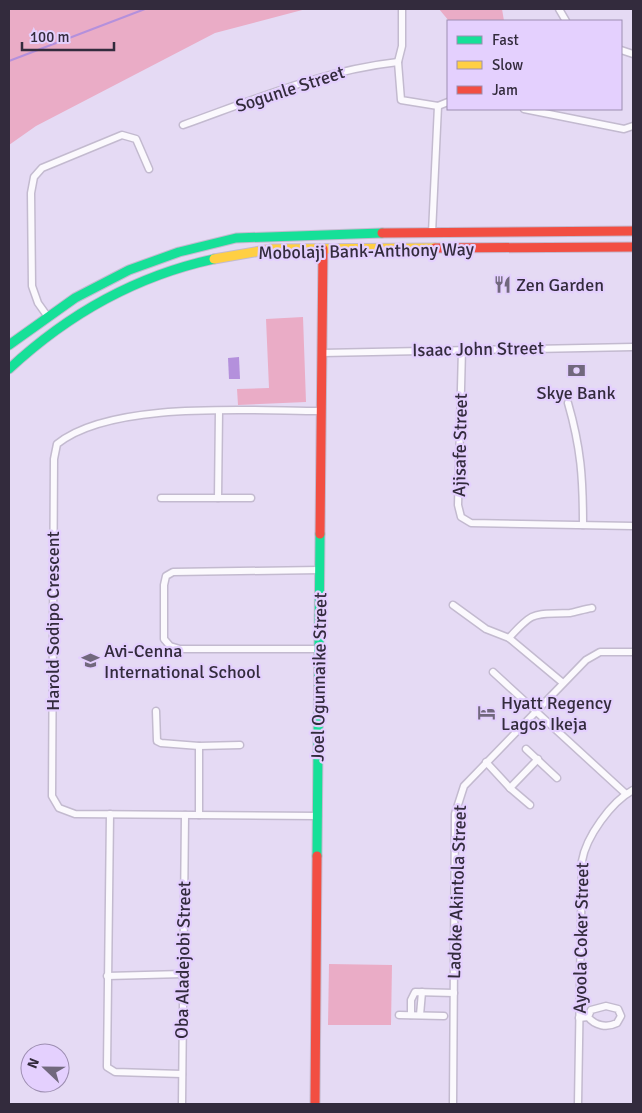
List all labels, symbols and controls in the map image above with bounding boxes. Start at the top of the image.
scale bar [22,20,115,52]
legend [447,20,622,110]
text: 100 m [30,28,70,46]
text: Fast [492,31,519,49]
text: Slow [492,56,523,74]
street label: Sogunle Street [233,61,347,117]
text: Jam [492,81,518,99]
street label: Mobolaji Bank-Anthony Way [258,238,475,264]
place label: Zen Garden [516,274,604,296]
restaurant icon: Zen Garden [492,275,512,295]
street label: Isaac John Street [412,337,544,361]
bank icon: Skye Bank [566,360,586,380]
place label: Skye Bank [536,382,616,404]
street label: Ajisafe Street [448,393,472,497]
street label: Harold Sodipo Crescent [42,531,64,711]
street label: Joel Ogunnaike Street [307,592,331,762]
place label: Avi-Cenna International School [104,640,261,683]
school or university icon: Avi-Cenna International School [80,651,100,671]
place label: Hyatt Regency Lagos Ikeja [501,692,612,735]
hotel icon: Hyatt Regency Lagos Ikeja [477,703,497,723]
street label: Ladoke Akintola Street [443,805,471,979]
street label: Ayoola Coker Street [569,862,593,1014]
street label: Oba Aladejobi Street [171,881,195,1039]
north arrow [20,1043,70,1093]
text: N [24,1056,43,1071]

